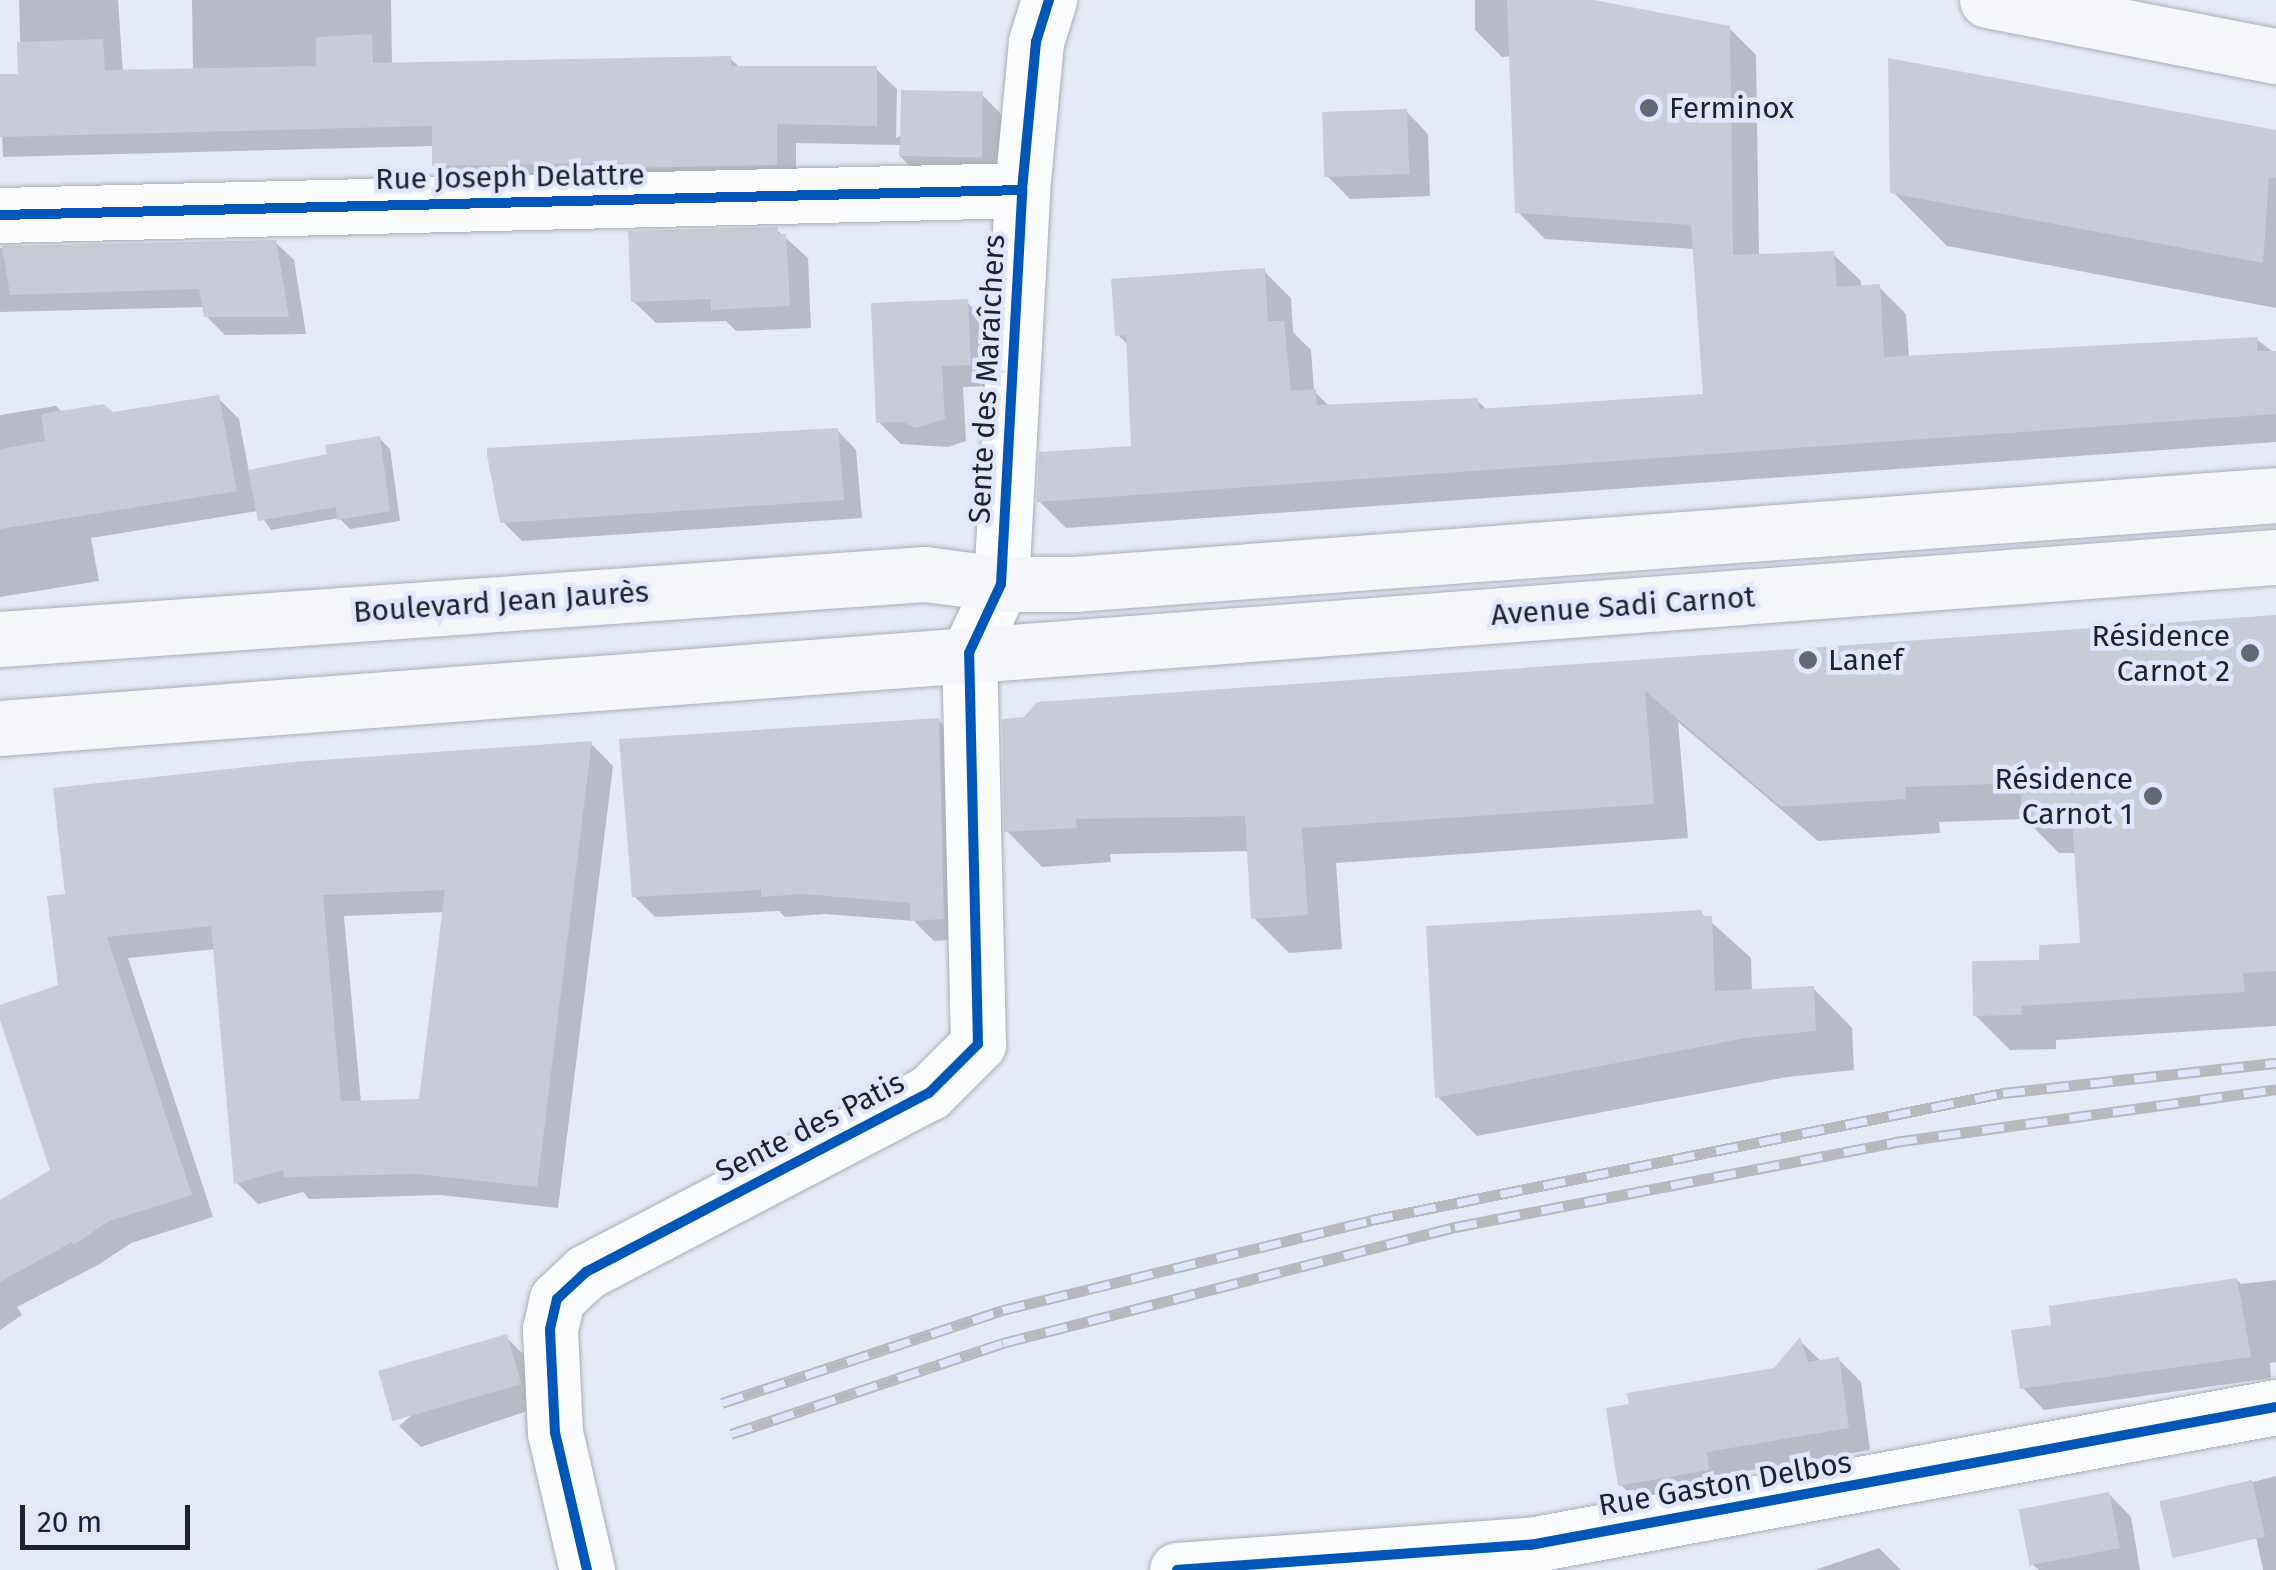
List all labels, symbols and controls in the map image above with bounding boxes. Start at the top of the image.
place label: Ferminox [1669,90,1794,126]
marker: Ferminox [1638,97,1660,119]
street label: Rue Joseph Delattre [375,157,645,197]
street label: Sente des Maraîchers [961,233,1013,525]
street label: Boulevard Jean Jaurès [352,574,650,630]
street label: Avenue Sadi Carnot [1490,579,1756,633]
place label: Résidence Carnot 2 [2092,618,2230,688]
place label: Lanef [1828,642,1903,678]
marker: Résidence Carnot 2 [2239,642,2261,664]
marker: Lanef [1797,649,1819,671]
place label: Résidence Carnot 1 [1995,761,2133,832]
marker: Résidence Carnot 1 [2142,785,2164,807]
street label: Sente des Patis [710,1064,910,1190]
street label: Rue Gaston Delbos [1596,1444,1854,1524]
scale bar [25,1485,195,1547]
text: 20 m [37,1504,102,1540]

